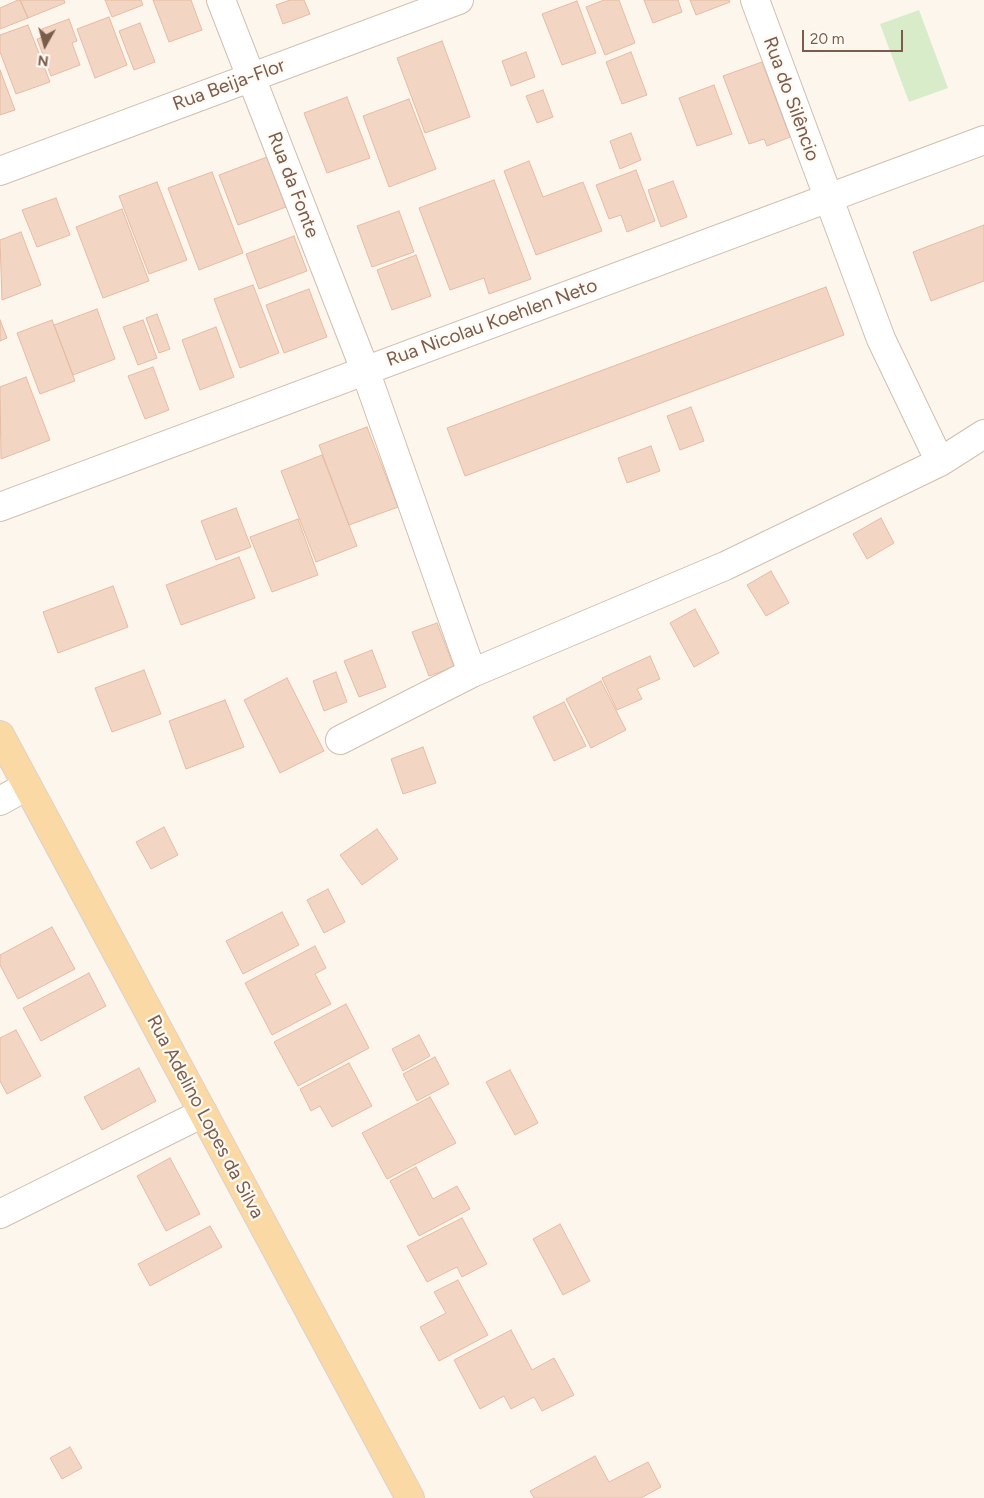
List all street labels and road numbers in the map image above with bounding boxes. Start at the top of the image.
street label: Rua do Silêncio [758,34,824,164]
street label: Rua Beija-Flor [170,54,288,116]
street label: Rua da Fonte [262,129,324,241]
street label: Rua Nicolau Koehlen Neto [383,274,601,372]
street label: Rua Adelino Lopes da Silva [142,1011,268,1223]

